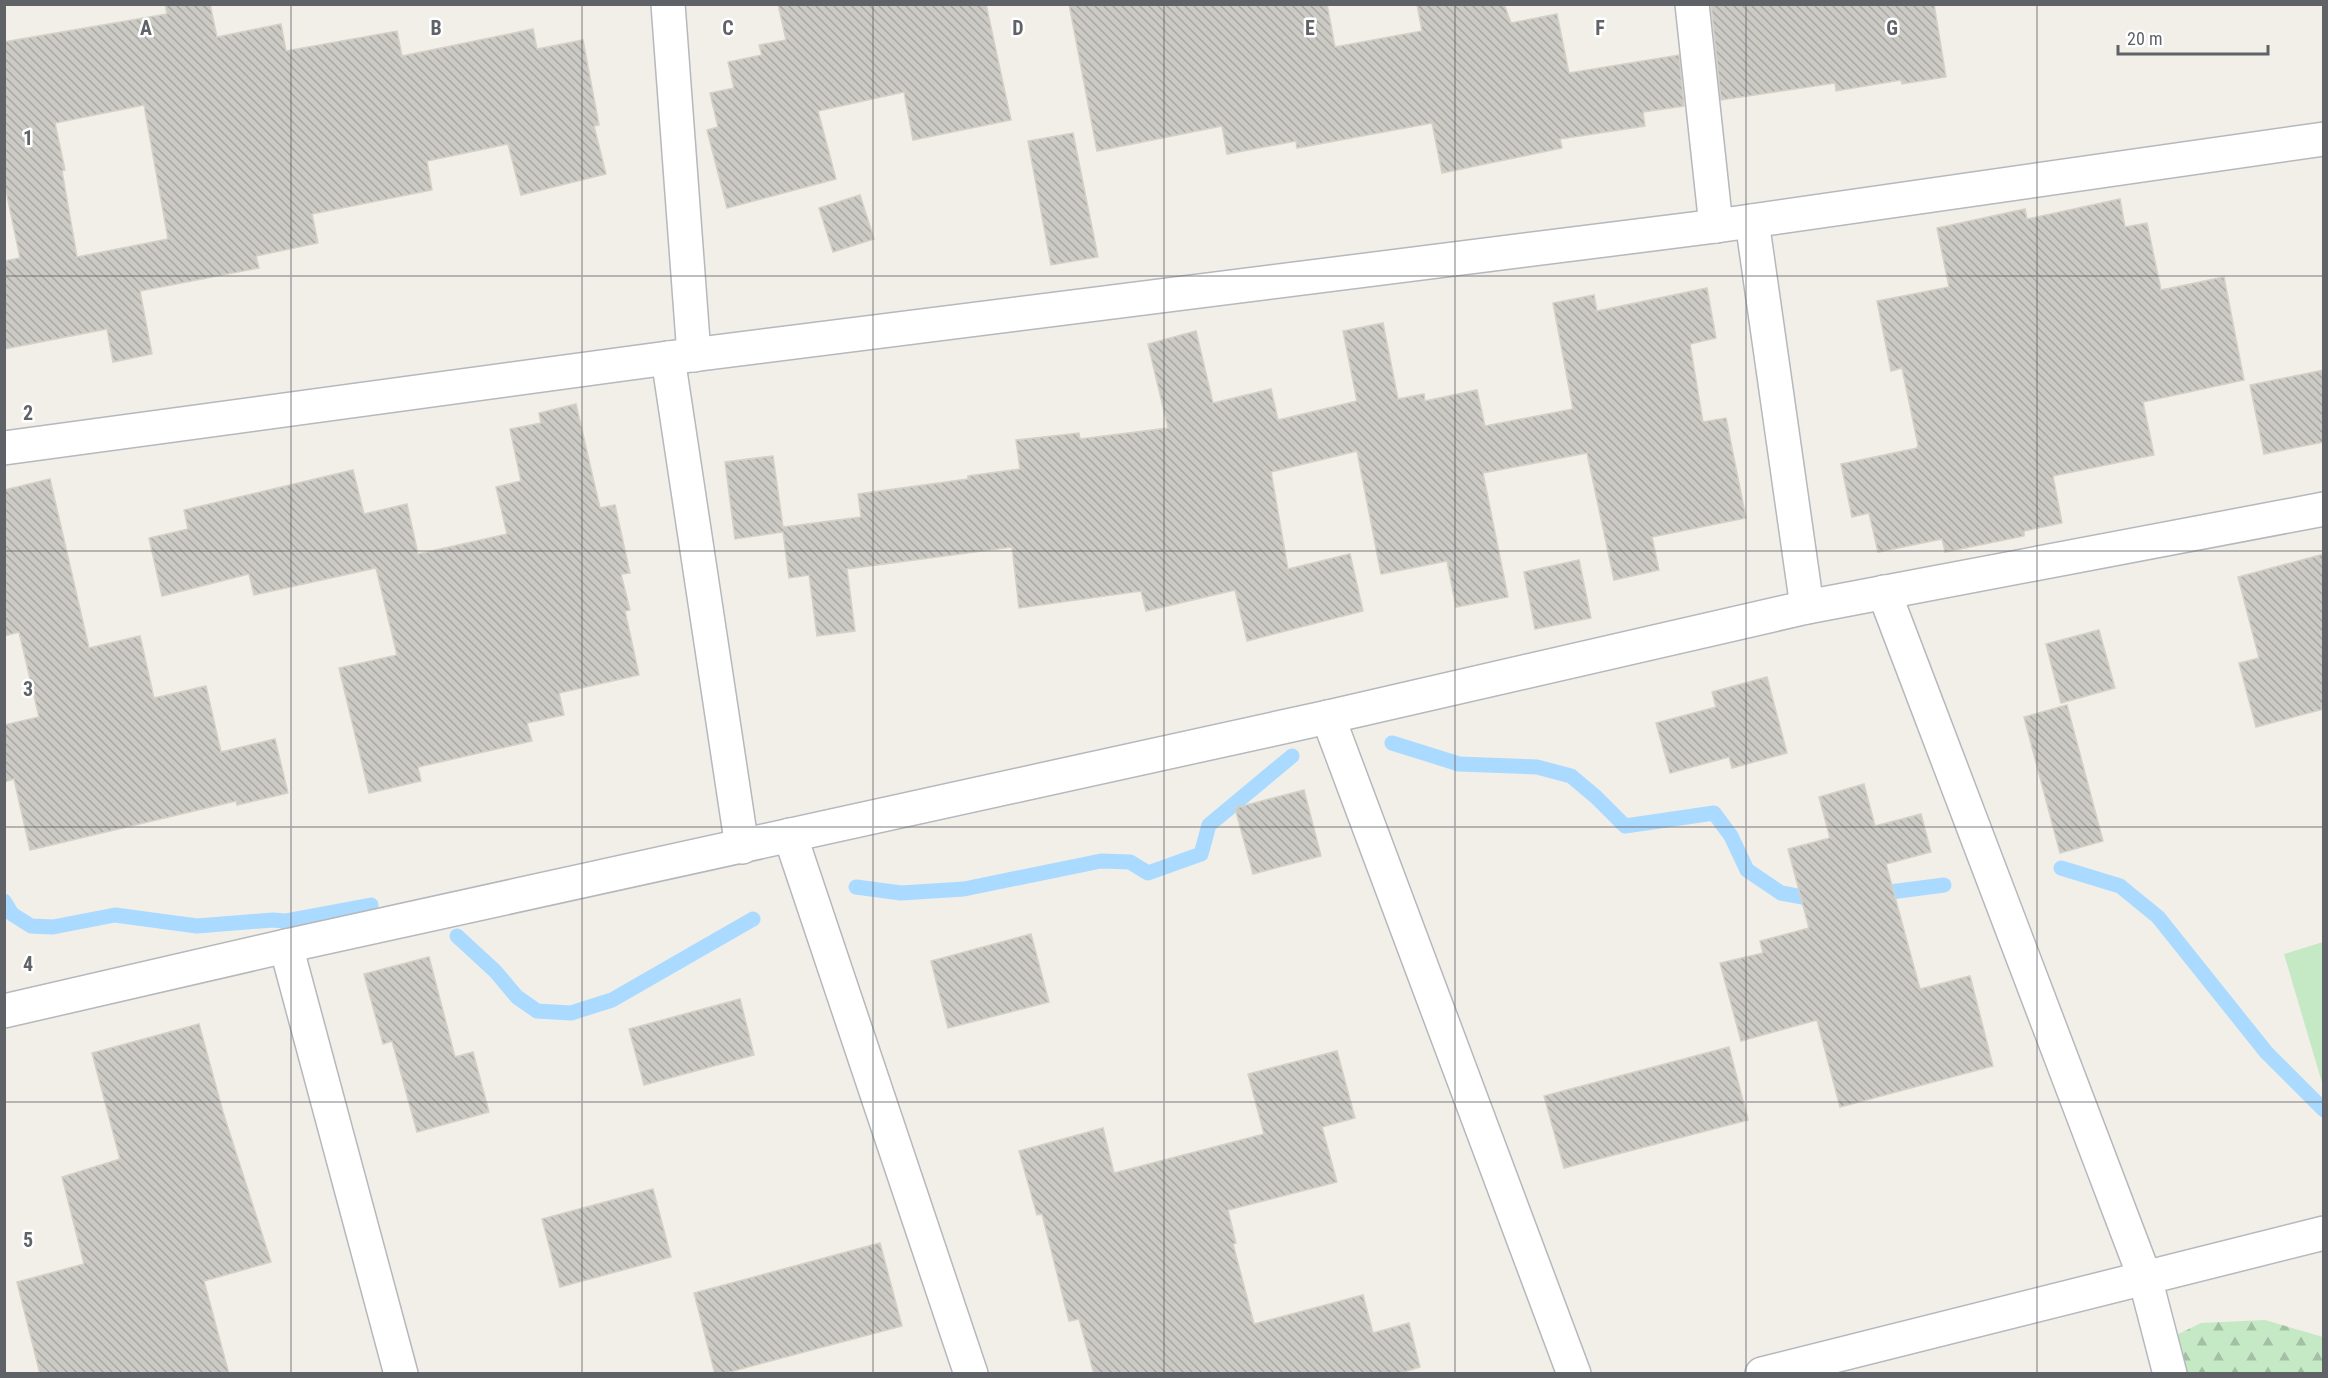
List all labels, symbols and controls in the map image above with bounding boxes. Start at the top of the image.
text: A [140,16,152,40]
text: B [430,16,442,40]
text: C [722,16,734,40]
text: D [1012,16,1024,40]
text: E [1305,16,1315,40]
text: F [1595,16,1605,40]
text: G [1886,16,1898,40]
scale bar [2118,18,2268,56]
text: 20 m [2127,28,2162,49]
text: 1 [23,126,33,150]
text: 2 [23,401,33,425]
text: 3 [23,677,33,701]
text: 4 [23,952,33,976]
text: 5 [23,1228,33,1252]

